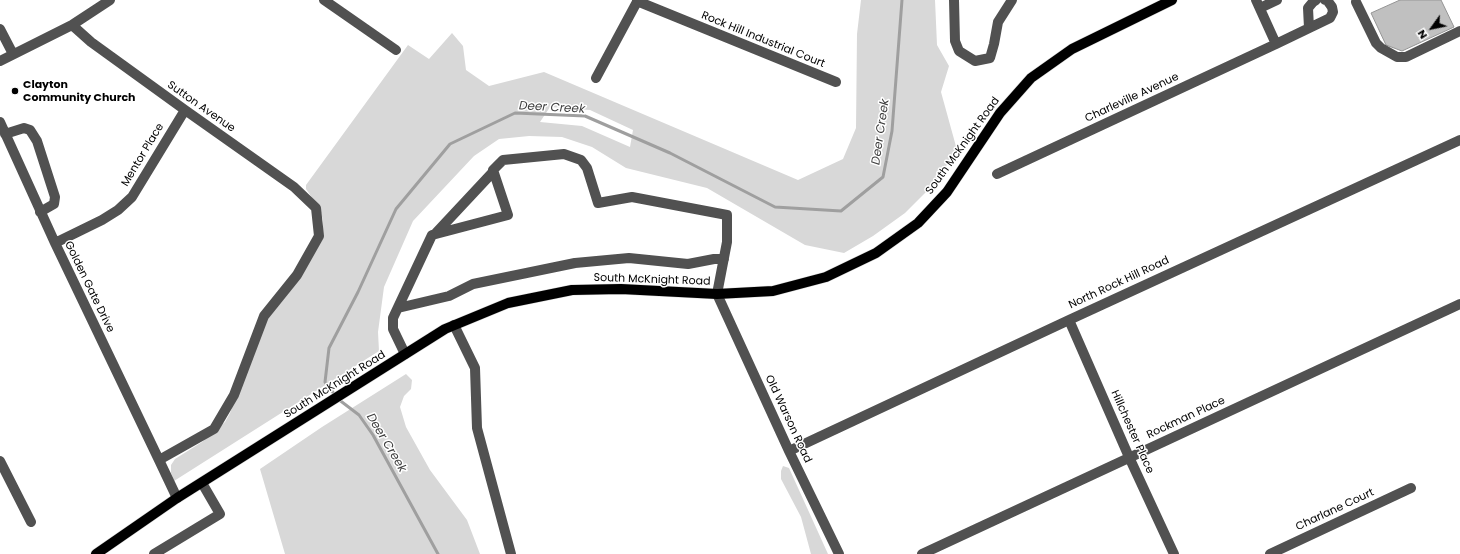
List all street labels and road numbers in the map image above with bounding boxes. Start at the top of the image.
street label: Rock Hill Industrial Court [699,9,827,71]
street label: Charleville Avenue [1083,70,1181,126]
street label: Sutton Avenue [165,79,237,135]
street label: South McKnight Road [923,95,1003,197]
street label: Mentor Place [119,121,167,189]
street label: Golden Gate Drive [61,239,117,335]
street label: North Rock Hill Road [1067,254,1171,312]
street label: South McKnight Road [593,271,711,289]
street label: South McKnight Road [282,348,388,422]
street label: Old Warson Road [762,373,814,465]
street label: Hillchester Place [1108,388,1156,476]
street label: Rockman Place [1145,394,1227,442]
street label: Charlane Court [1294,486,1376,534]

